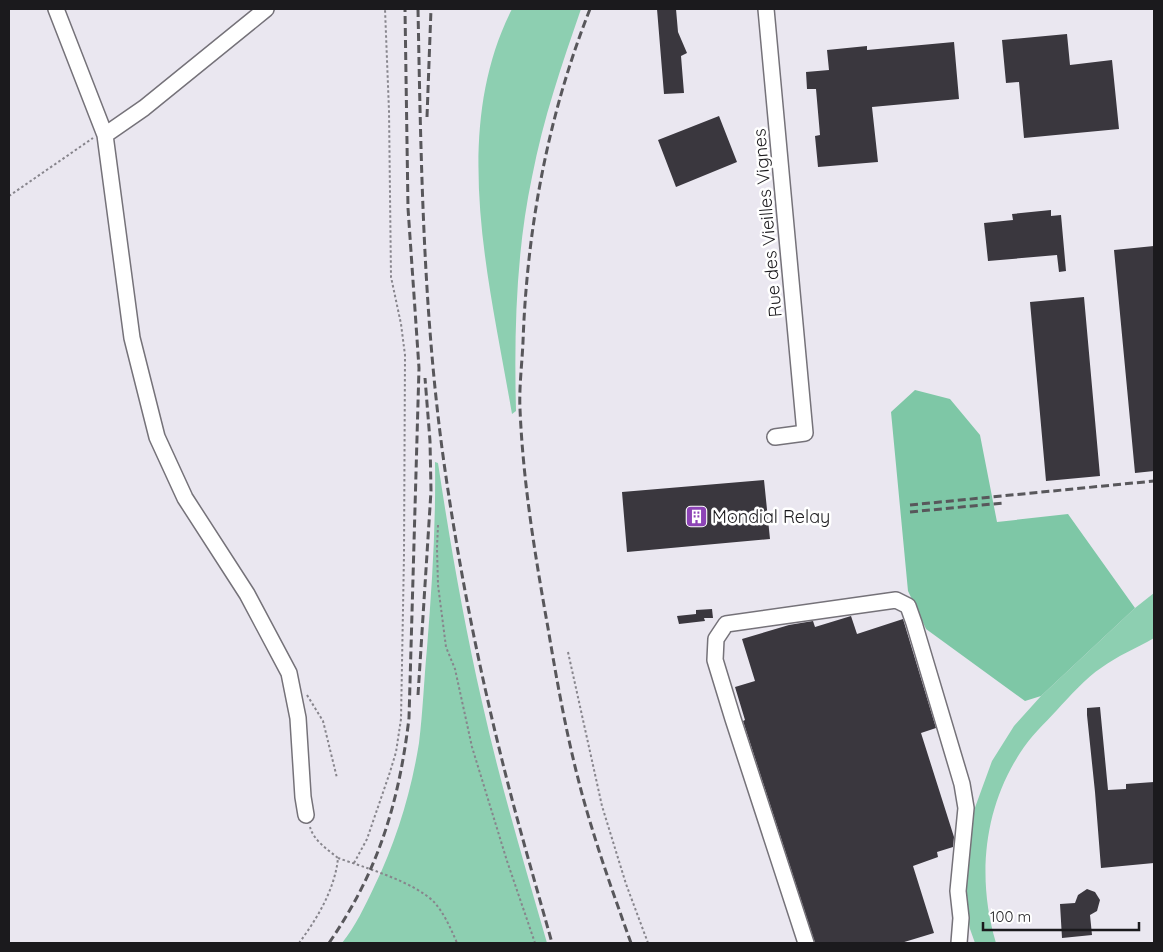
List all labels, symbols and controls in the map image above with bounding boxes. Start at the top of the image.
street label: Rue des Vieilles Vignes [747,128,787,318]
building icon: Mondial Relay [684,504,708,528]
place label: Mondial Relay [712,505,830,528]
scale bar [983,900,1139,932]
text: 100 m [990,907,1031,926]

